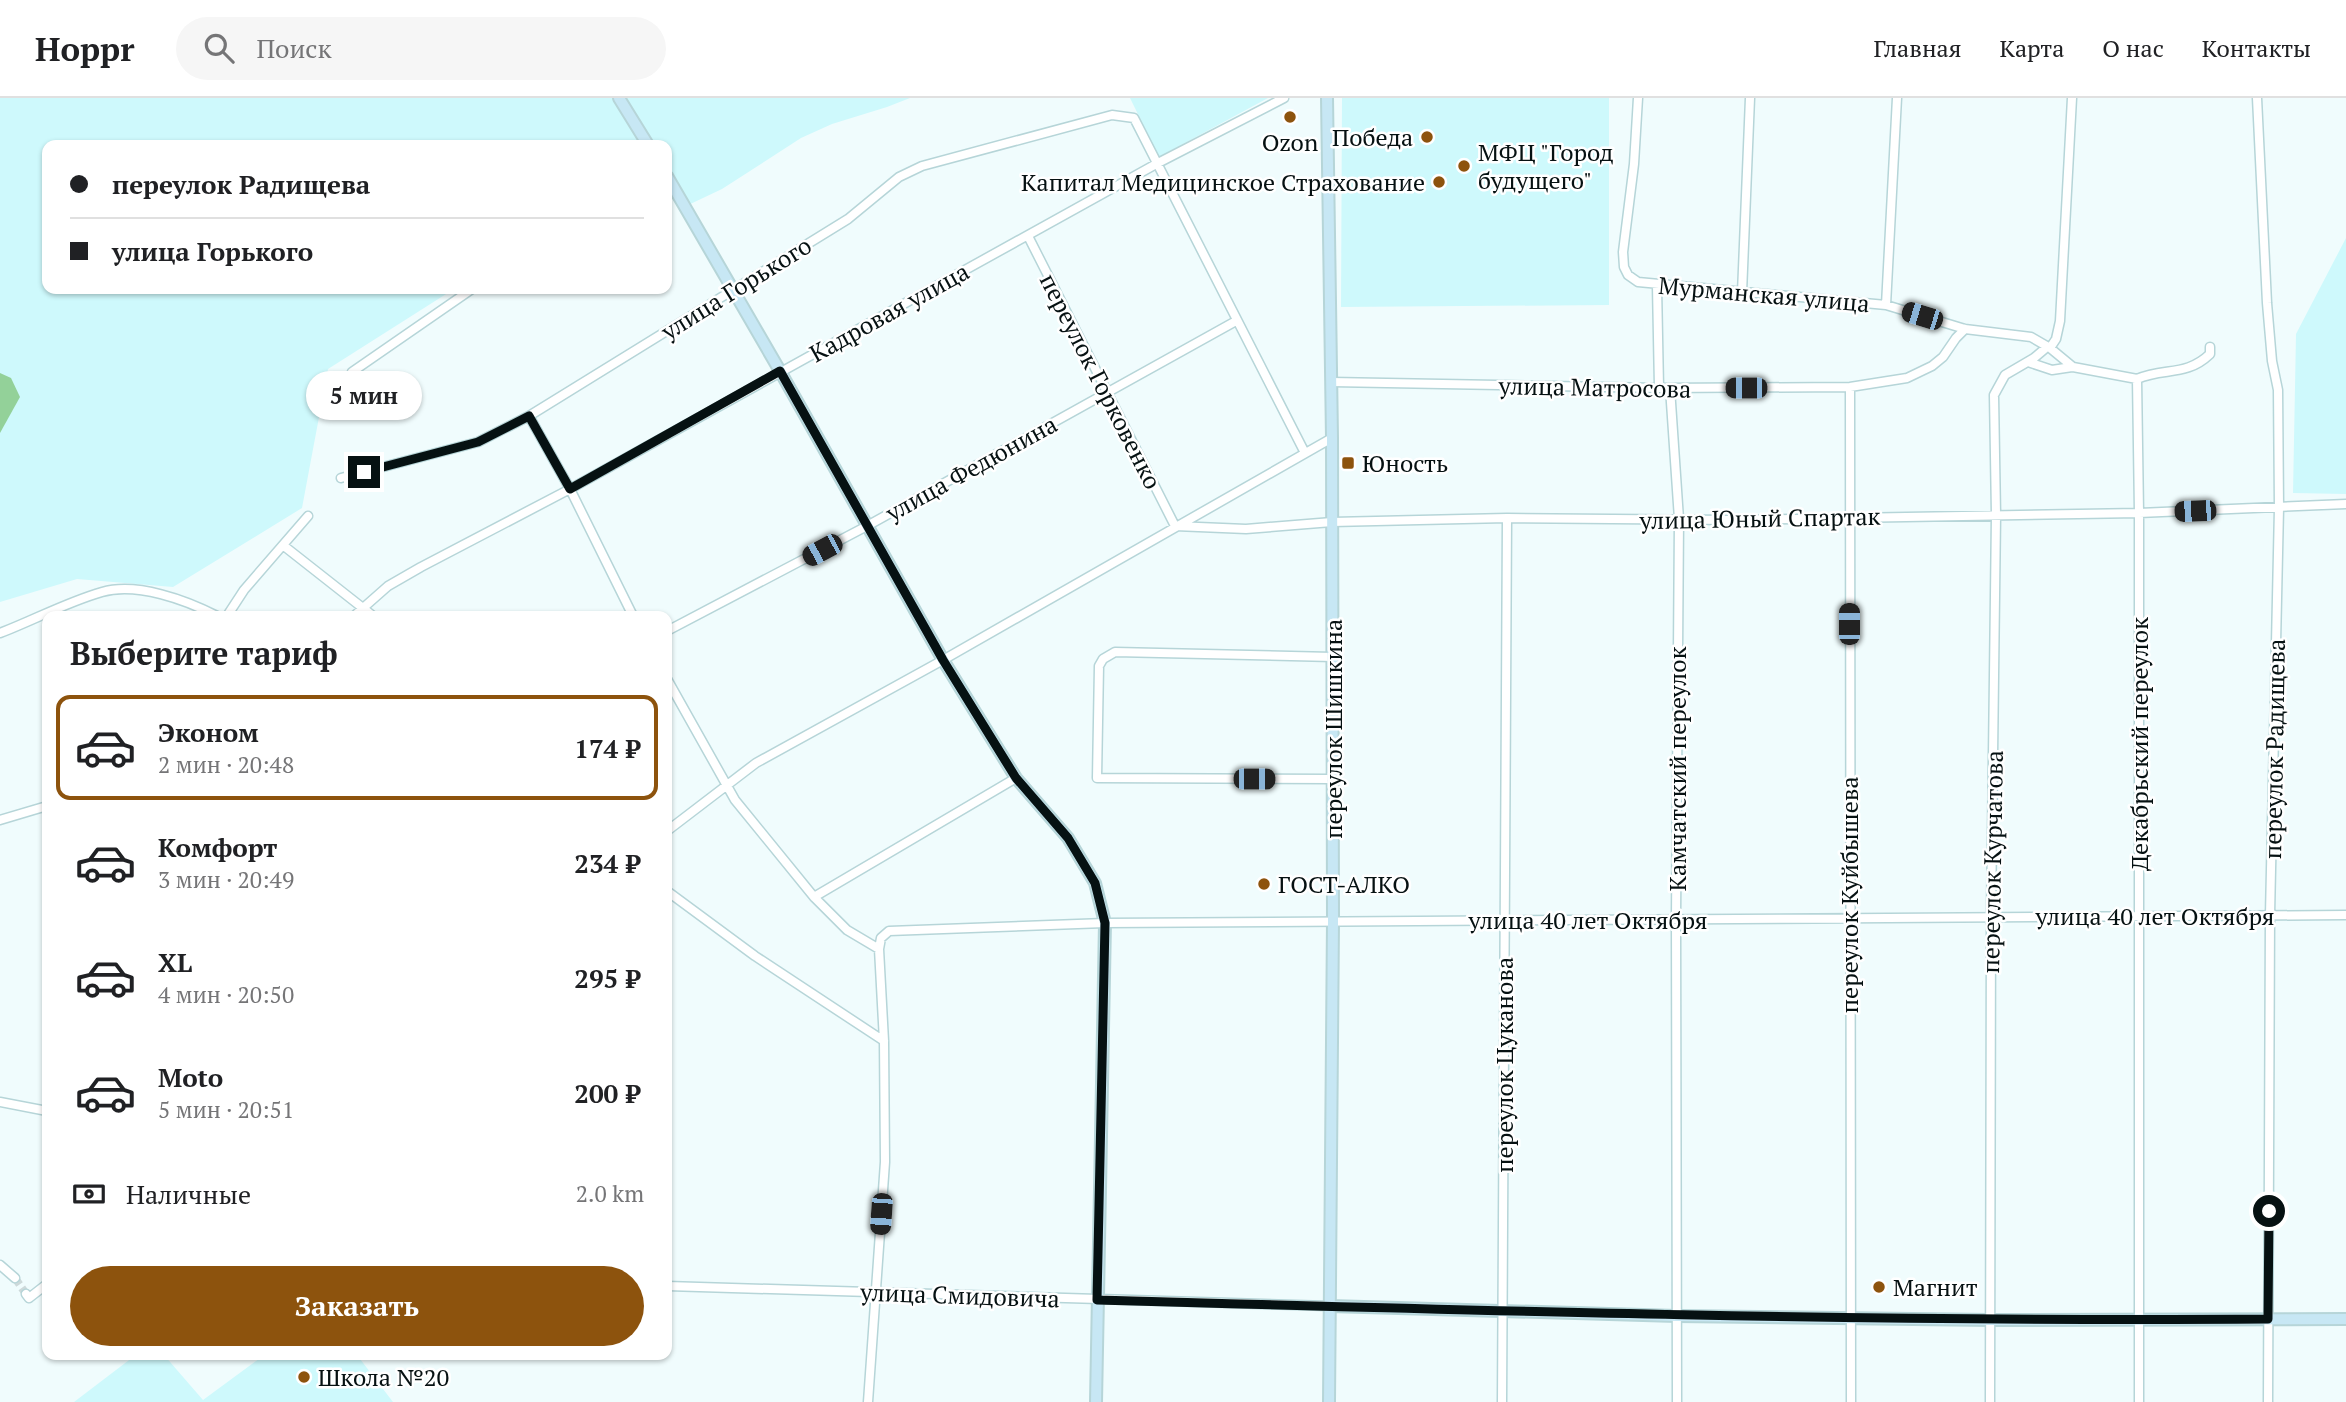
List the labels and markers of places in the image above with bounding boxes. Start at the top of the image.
marker: Ozon [1282,109,1298,125]
place label: Победа [1332,121,1413,153]
place label: Ozon [1262,126,1318,158]
marker: Победа [1419,129,1435,145]
place label: МФЦ "Город будущего" [1478,136,1614,196]
marker: МФЦ "Город будущего" [1456,158,1472,174]
place label: Капитал Медицинское Страхование [1021,166,1425,198]
marker: Капитал Медицинское Страхование [1431,174,1447,190]
place label: Юность [1362,447,1448,479]
marker: Юность [1340,455,1356,471]
place label: ГОСТ-АЛКО [1278,868,1410,900]
marker: ГОСТ-АЛКО [1256,876,1272,892]
place label: Магнит [1893,1271,1978,1303]
marker: Магнит [1871,1279,1887,1295]
place label: Школа №20 [318,1361,449,1393]
marker: Школа №20 [296,1369,312,1385]

